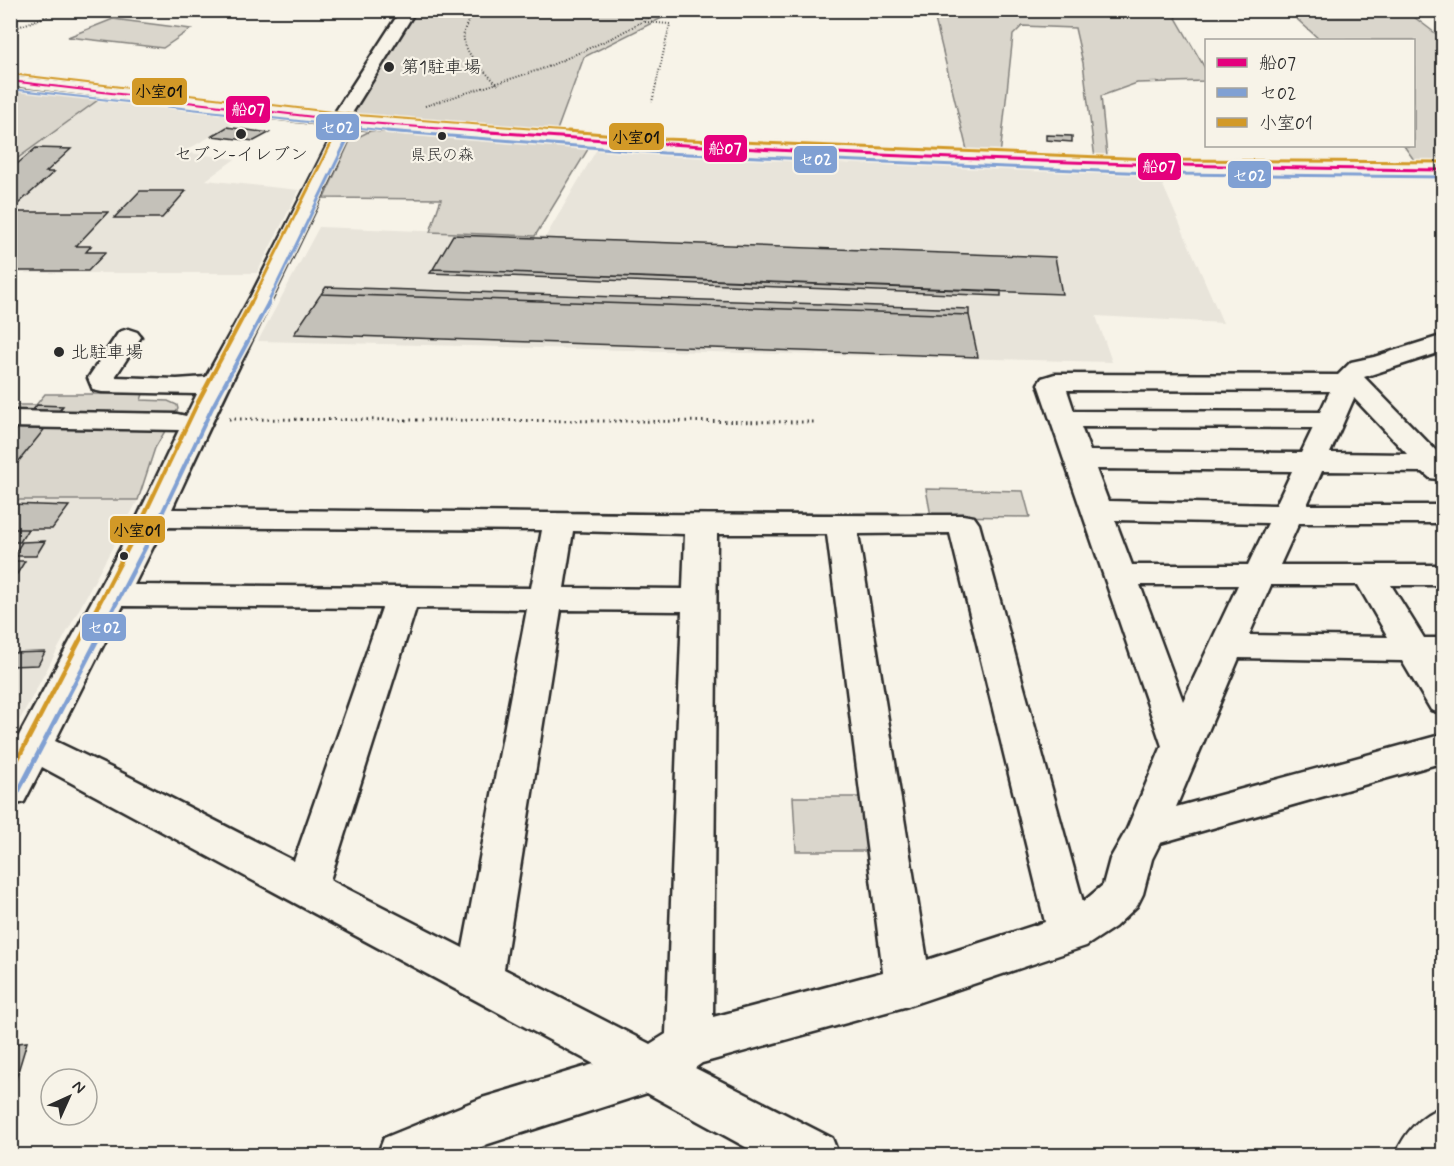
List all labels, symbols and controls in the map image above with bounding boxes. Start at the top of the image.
legend [1205,39,1415,147]
text: 船07 [1259,52,1296,76]
place label: 第1駐車場 [401,56,481,80]
marker: 第1駐車場 [382,60,396,74]
line badge: 小室01 [131,77,188,106]
text: 小室01 [135,82,183,103]
text: セ02 [1259,82,1297,106]
line badge: 船07 [225,95,271,124]
text: 船07 [232,100,265,121]
text: 小室01 [1259,112,1313,136]
line badge: セ02 [315,113,360,141]
text: セ02 [320,118,354,139]
line badge: 小室01 [608,122,665,151]
marker: セブン-イレブン [234,127,248,141]
text: 小室01 [612,128,660,149]
marker: 県民の森 [436,130,448,142]
line badge: 船07 [703,134,748,163]
text: 船07 [709,139,742,160]
place label: セブン-イレブン [174,143,308,167]
place label: 県民の森 [410,145,474,166]
line badge: セ02 [793,145,838,174]
text: セ02 [798,150,832,171]
line badge: 船07 [1137,152,1182,181]
text: 船07 [1143,157,1176,178]
line badge: セ02 [1227,160,1272,189]
text: セ02 [1232,166,1266,187]
place label: 北駐車場 [71,341,143,365]
marker: 北駐車場 [52,345,66,359]
line badge: 小室01 [109,515,166,544]
text: 小室01 [113,521,161,542]
unlabelled marker [118,550,130,562]
line badge: セ02 [81,613,127,642]
text: セ02 [87,618,121,639]
north arrow [39,1067,99,1127]
text: N [67,1076,90,1099]

